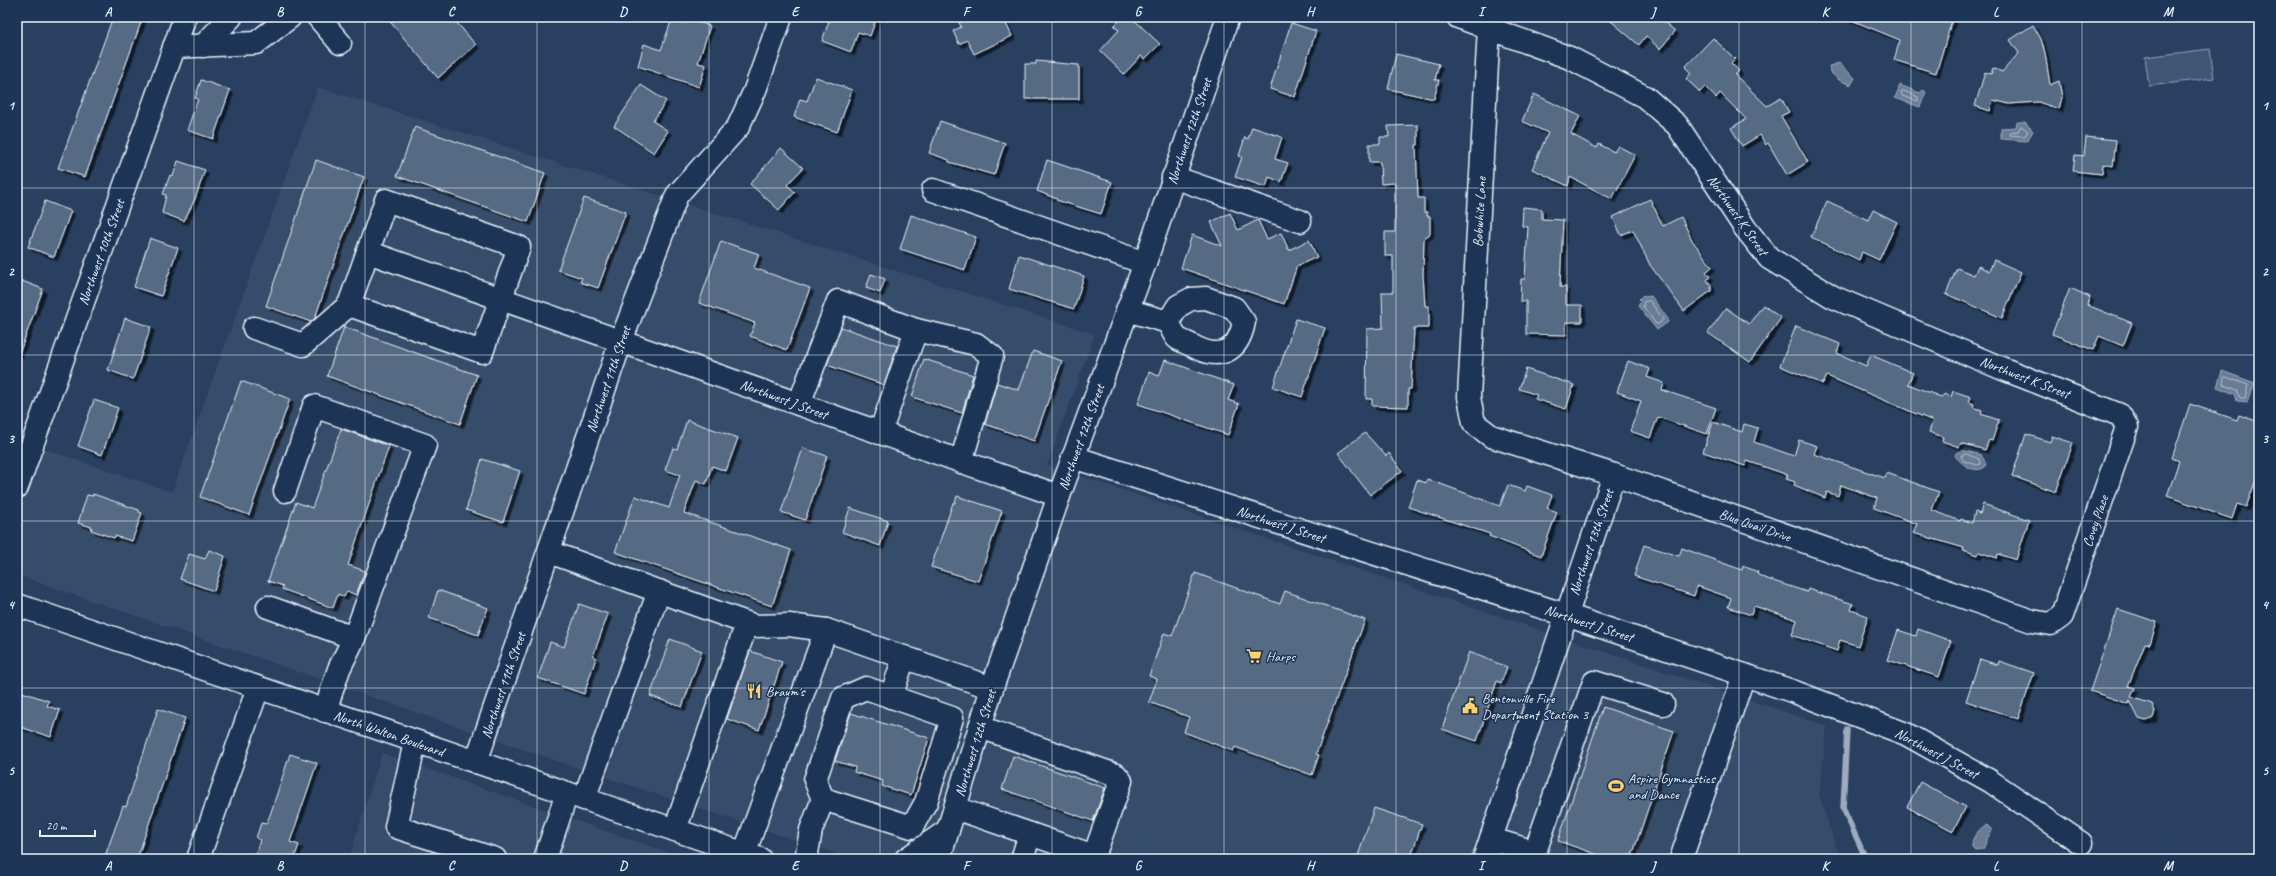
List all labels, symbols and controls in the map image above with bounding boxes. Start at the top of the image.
text: A [105,4,113,20]
text: B [277,4,285,20]
text: C [448,4,456,20]
text: D [619,4,628,20]
text: E [792,4,801,20]
text: F [963,4,972,20]
text: G [1135,4,1143,20]
text: H [1306,4,1316,20]
text: I [1478,4,1487,20]
text: J [1650,4,1657,20]
text: K [1822,4,1832,20]
text: L [1993,4,2000,20]
text: M [2163,4,2174,20]
street label: Northwest 12th Street [1163,75,1216,186]
text: 1 [8,98,16,114]
text: 1 [2262,98,2270,114]
street label: Northwest K Street [1704,172,1773,261]
street label: Bobwhite Lane [1469,175,1490,247]
street label: Northwest 10th Street [74,196,129,307]
text: 2 [8,264,15,280]
text: 2 [2262,264,2269,280]
street label: Northwest 11th Street [582,323,635,434]
street label: Northwest K Street [1978,353,2074,403]
street label: Northwest J Street [738,376,832,424]
street label: Northwest 12th Street [1054,381,1109,492]
text: 3 [8,431,15,447]
text: 3 [2262,431,2269,447]
street label: Northwest 13th Street [1565,486,1618,597]
street label: Covey Place [2079,492,2113,549]
street label: Northwest J Street [1235,502,1329,547]
street label: Blue Quail Drive [1717,505,1794,546]
text: 4 [8,597,16,613]
text: 4 [2262,597,2270,613]
street label: Northwest J Street [1543,601,1637,646]
street label: Northwest 11th Street [477,629,530,740]
supermarket icon: Harps [1245,647,1263,665]
place label: Harps [1266,648,1296,665]
restaurant icon: Braum's [745,682,763,700]
place label: Braum's [766,683,806,700]
street label: Northwest 12th Street [951,686,1000,799]
place label: Bentonville Fire Department Station 3 [1482,690,1590,723]
public building icon: Bentonville Fire Department Station 3 [1461,697,1479,715]
street label: North Walton Boulevard [331,707,449,761]
street label: Northwest J Street [1892,724,1983,784]
text: 5 [8,763,15,779]
text: 5 [2262,763,2269,779]
place label: Aspire Gymnastics and Dance [1628,770,1716,803]
sports icon: Aspire Gymnastics and Dance [1607,777,1625,795]
scale bar [40,812,95,838]
text: 20 m [46,818,68,834]
text: A [105,858,113,874]
text: B [277,858,285,874]
text: C [448,858,456,874]
text: D [619,858,628,874]
text: E [792,858,801,874]
text: F [963,858,972,874]
text: G [1135,858,1143,874]
text: H [1306,858,1316,874]
text: I [1478,858,1487,874]
text: J [1650,858,1657,874]
text: K [1822,858,1832,874]
text: L [1993,858,2000,874]
text: M [2163,858,2174,874]

